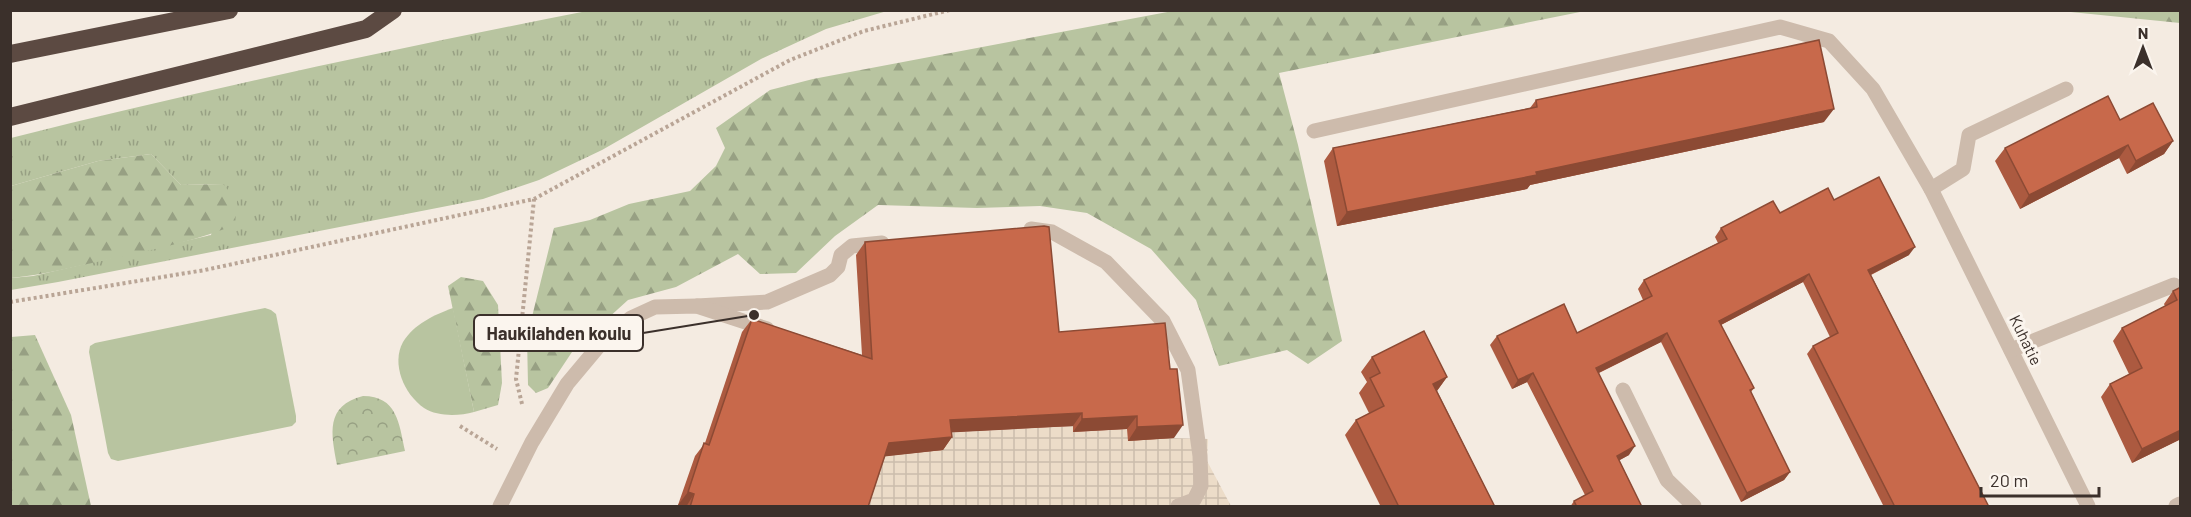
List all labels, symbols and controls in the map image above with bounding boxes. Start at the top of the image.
north arrow [2113,18,2173,78]
text: N [2138,23,2148,42]
street label: Kuhatie [2006,312,2047,368]
callout: Haukilahden koulu [474,315,643,351]
text: Haukilahden koulu [487,322,631,344]
scale bar [1981,460,2100,498]
text: 20 m [1990,469,2028,491]

